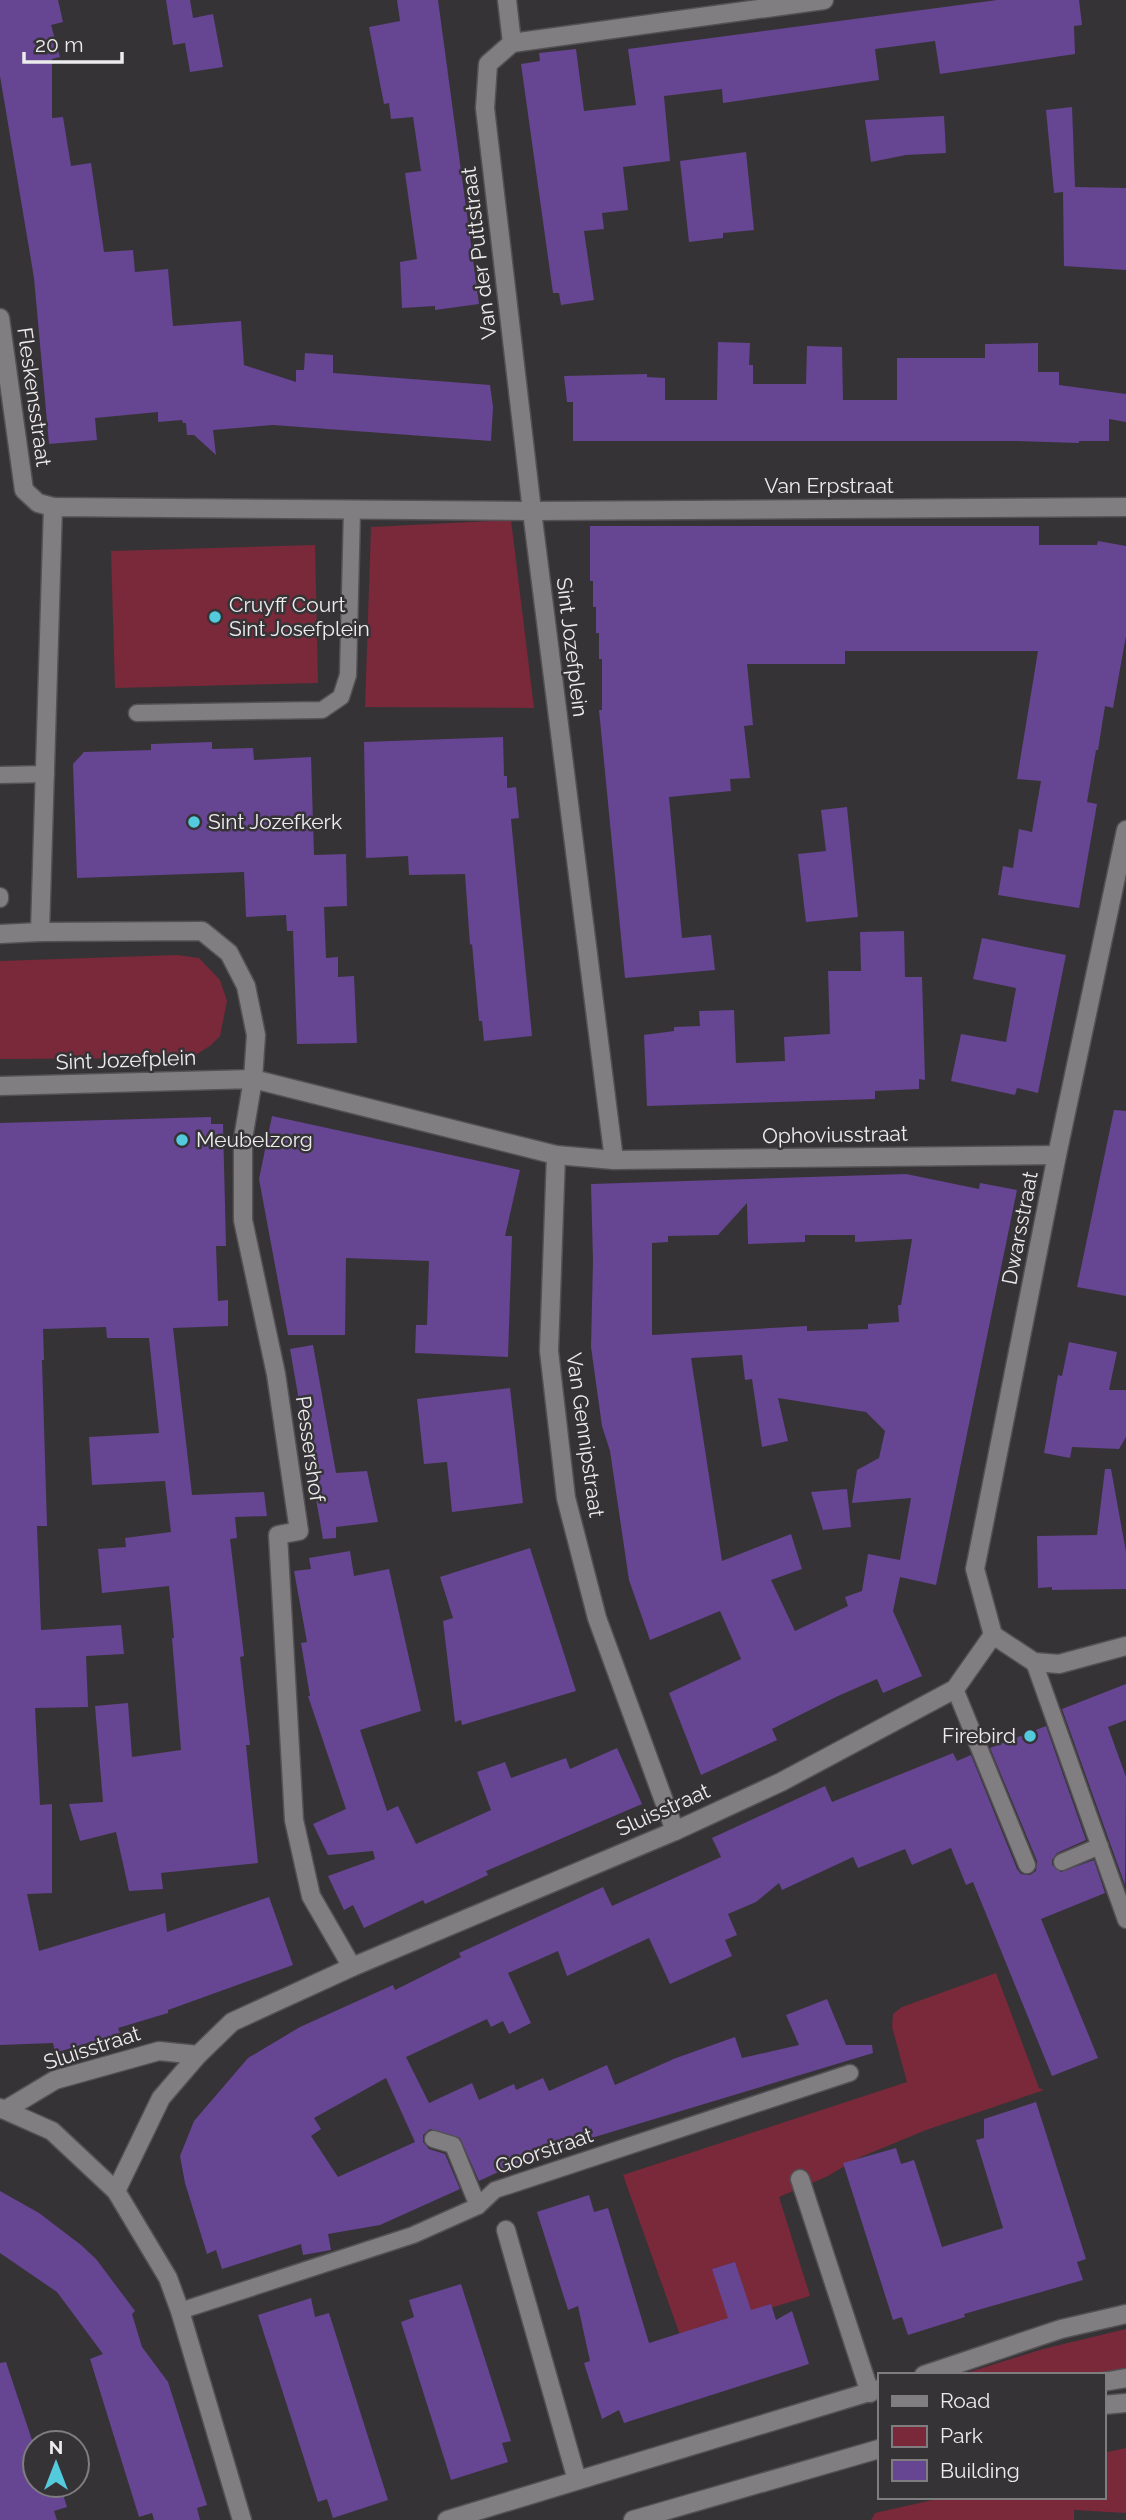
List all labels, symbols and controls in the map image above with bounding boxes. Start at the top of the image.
scale bar [24,21,122,65]
text: 20 m [35,32,83,57]
street label: Van der Puttstraat [456,165,502,341]
street label: Fleskensstraat [12,326,57,468]
street label: Van Erpstraat [764,473,894,498]
street label: Sint Jozefplein [552,576,593,718]
place label: Cruyff Court Sint Josefplein [229,592,370,641]
marker: Cruyff Court Sint Josefplein [207,609,223,625]
place label: Sint Jozefkerk [208,809,342,834]
marker: Sint Jozefkerk [186,814,202,830]
street label: Sint Jozefplein [55,1045,197,1074]
street label: Ophoviusstraat [762,1121,908,1148]
place label: Meubelzorg [196,1127,313,1152]
marker: Meubelzorg [174,1132,190,1148]
street label: Dwarsstraat [996,1169,1043,1287]
street label: Van Gennipstraat [562,1351,609,1519]
street label: Pessershof [291,1394,330,1505]
place label: Firebird [942,1723,1016,1748]
marker: Firebird [1022,1728,1038,1744]
street label: Sluisstraat [612,1778,714,1841]
street label: Sluisstraat [40,2020,143,2075]
street label: Goorstraat [492,2122,596,2179]
legend [878,2373,1105,2499]
text: Road [940,2388,990,2413]
text: Park [940,2423,983,2448]
north arrow [21,2429,91,2499]
text: N [49,2436,63,2458]
text: Building [940,2458,1020,2483]

